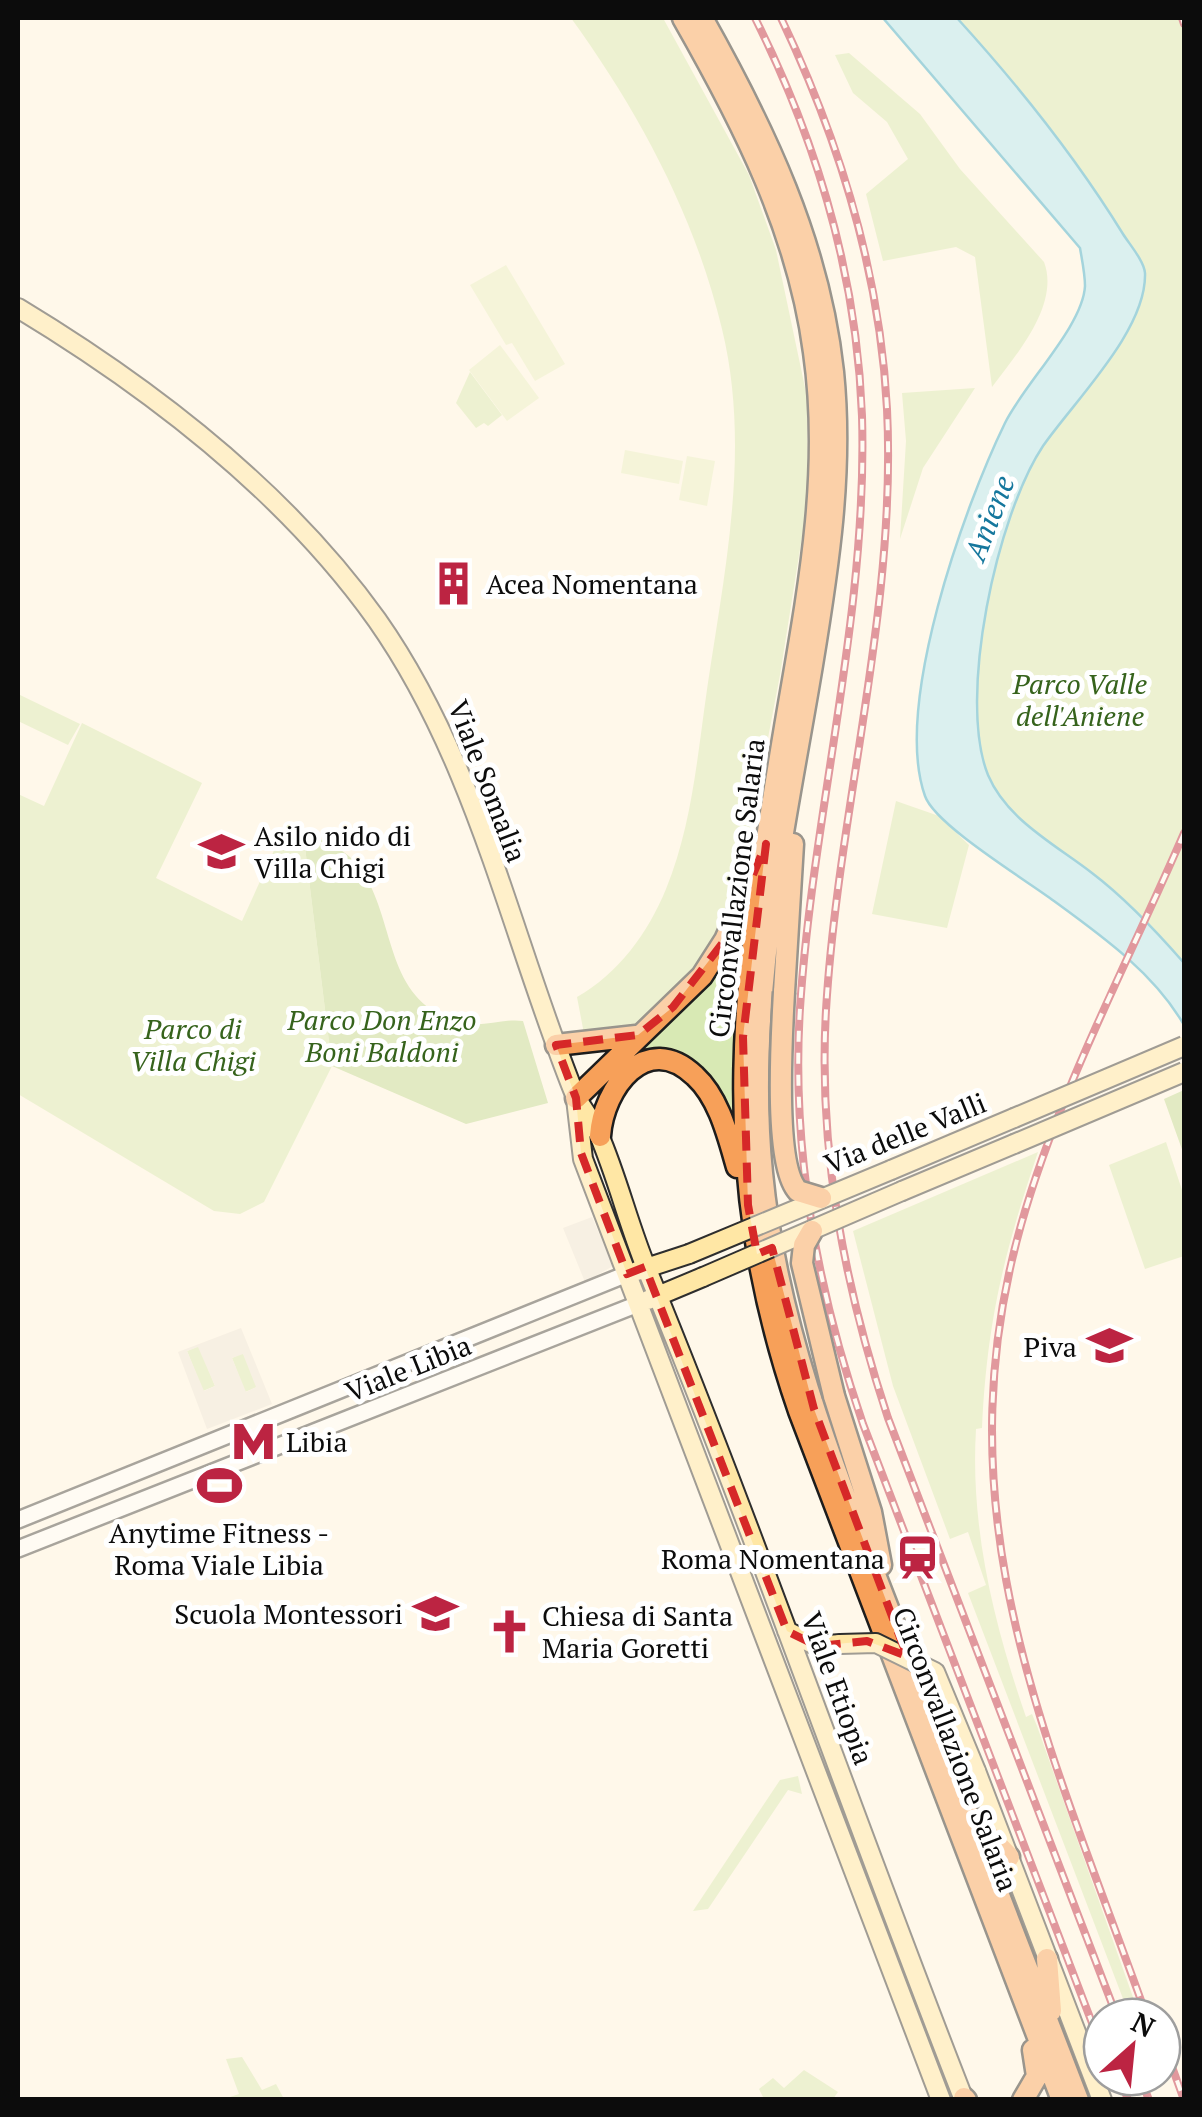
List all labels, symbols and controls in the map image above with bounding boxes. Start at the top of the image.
water label: Aniene [954,469,1024,568]
building icon: Acea Nomentana [429,559,477,607]
place label: Acea Nomentana [486,565,698,602]
park label: Parco Valle dell'Aniene [1012,665,1148,734]
street label: Viale Somalia [440,695,536,867]
street label: Circonvallazione Salaria [699,736,773,1040]
place label: Asilo nido di Villa Chigi [254,817,411,886]
school or university icon: Asilo nido di Villa Chigi [197,827,245,875]
park label: Parco Don Enzo Boni Baldoni [287,1001,476,1070]
park label: Parco di Villa Chigi [130,1010,256,1079]
street label: Via delle Valli [819,1084,991,1182]
school or university icon: Piva [1086,1322,1134,1370]
street label: Viale Libia [340,1326,476,1410]
place label: Piva [1024,1328,1077,1365]
metro station icon: Libia [229,1417,277,1465]
place label: Libia [286,1423,348,1460]
sports icon: Anytime Fitness - Roma Viale Libia [195,1462,243,1510]
place label: Anytime Fitness - Roma Viale Libia [109,1514,329,1583]
station icon: Roma Nomentana [894,1534,942,1582]
place label: Roma Nomentana [661,1540,885,1577]
school or university icon: Scuola Montessori [412,1589,460,1637]
place label: Scuola Montessori [174,1595,403,1632]
place label: Chiesa di Santa Maria Goretti [542,1597,733,1666]
street label: Circonvallazione Salaria [885,1602,1027,1896]
street label: Viale Etiopia [793,1606,883,1770]
church icon: Chiesa di Santa Maria Goretti [485,1607,533,1655]
north arrow [1082,1997,1182,2097]
text: N [1126,2003,1161,2046]

